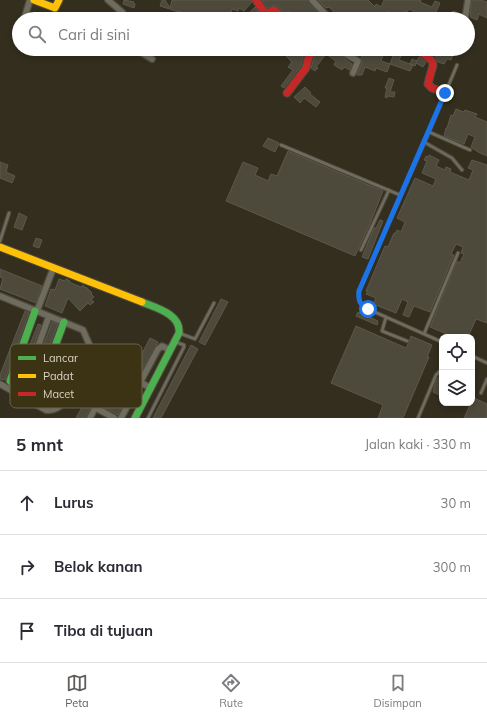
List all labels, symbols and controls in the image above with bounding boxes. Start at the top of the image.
search box [12,12,475,56]
icon: search [26,23,48,45]
text: Cari di sini [58,25,130,44]
route end [436,84,454,102]
route start [359,300,377,318]
map controls [439,334,475,406]
button: locate [439,334,475,370]
legend [10,344,142,408]
text: Lancar [43,351,78,365]
text: Padat [43,369,74,383]
button: layers [439,370,475,406]
text: Macet [43,387,74,401]
text: 5 mnt [16,434,63,455]
text: Jalan kaki · 330 m [365,436,471,452]
icon: ahead [16,492,38,514]
text: Lurus [54,493,94,512]
text: 30 m [441,495,471,511]
icon: right [16,556,38,578]
text: Belok kanan [54,557,143,576]
text: 300 m [433,559,471,575]
icon: arrive [16,620,38,642]
text: Tiba di tujuan [54,621,153,640]
tab: Peta [65,672,89,710]
tab: Rute [219,672,243,710]
tab: Disimpan [373,672,422,710]

